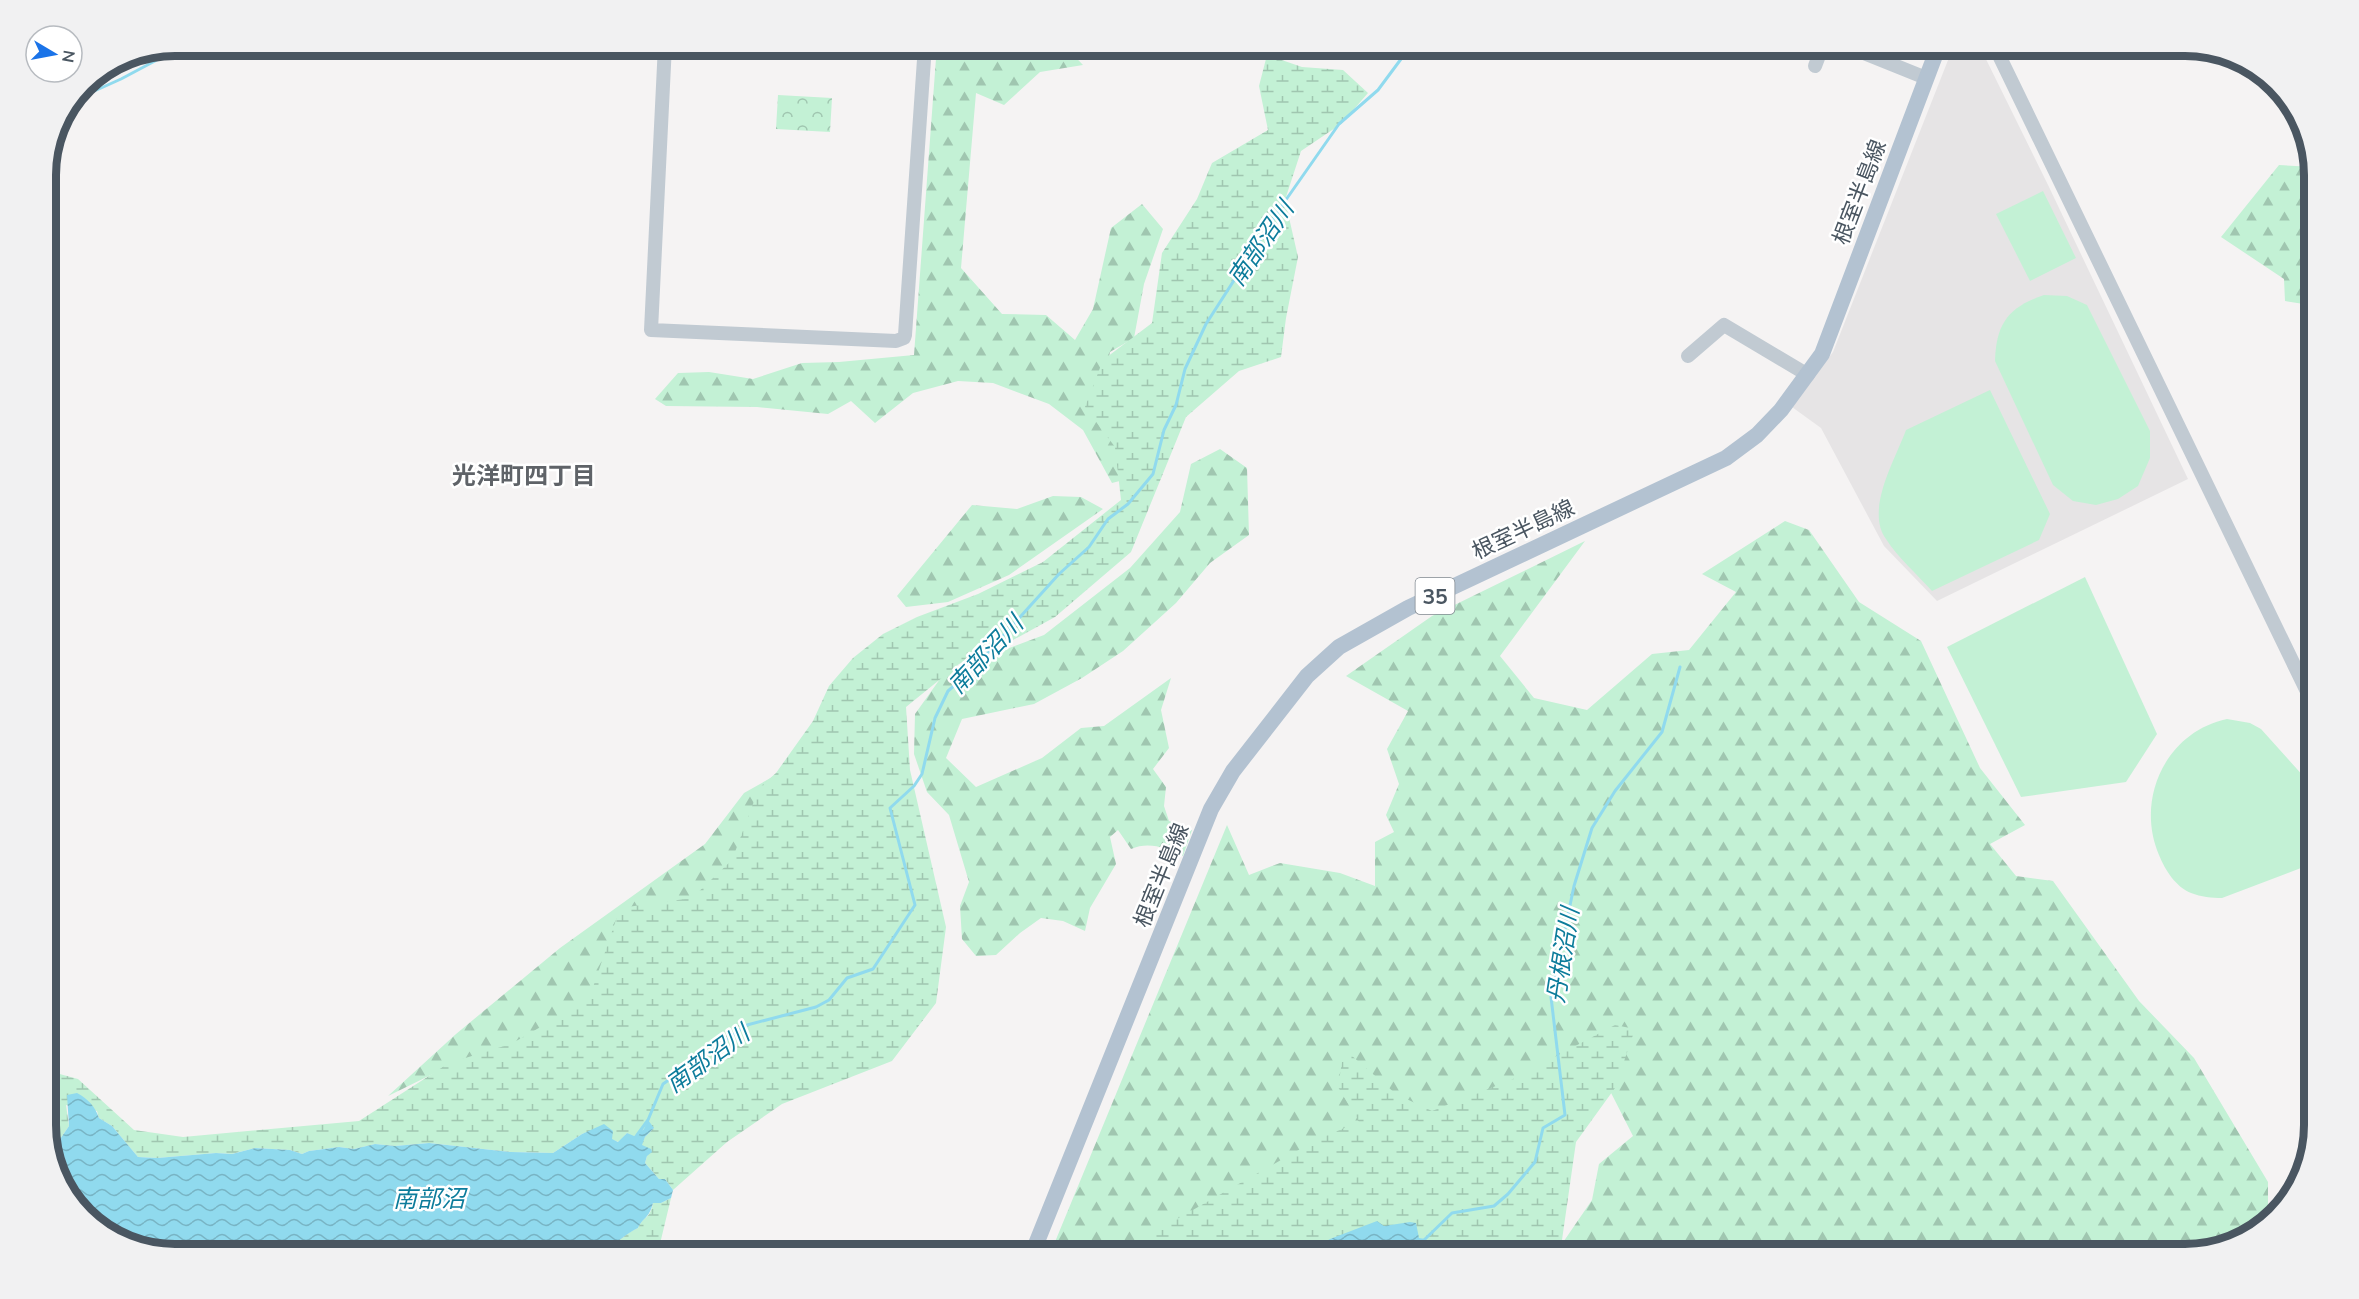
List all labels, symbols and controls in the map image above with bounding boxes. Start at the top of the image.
north arrow [24,24,84,84]
text: N [58,49,80,64]
street label: 根室半島線 [1826,136,1892,248]
water label: 南部沼川 [1221,192,1301,291]
district label: 光洋町四丁目 [452,460,596,490]
street label: 根室半島線 [1467,493,1579,565]
road number: 35 [1416,578,1454,614]
water label: 南部沼川 [941,606,1031,699]
street label: 根室半島線 [1127,819,1195,931]
water label: 丹根沼川 [1540,902,1585,1005]
water label: 南部沼川 [659,1016,757,1098]
water label: 南部沼 [393,1183,468,1213]

